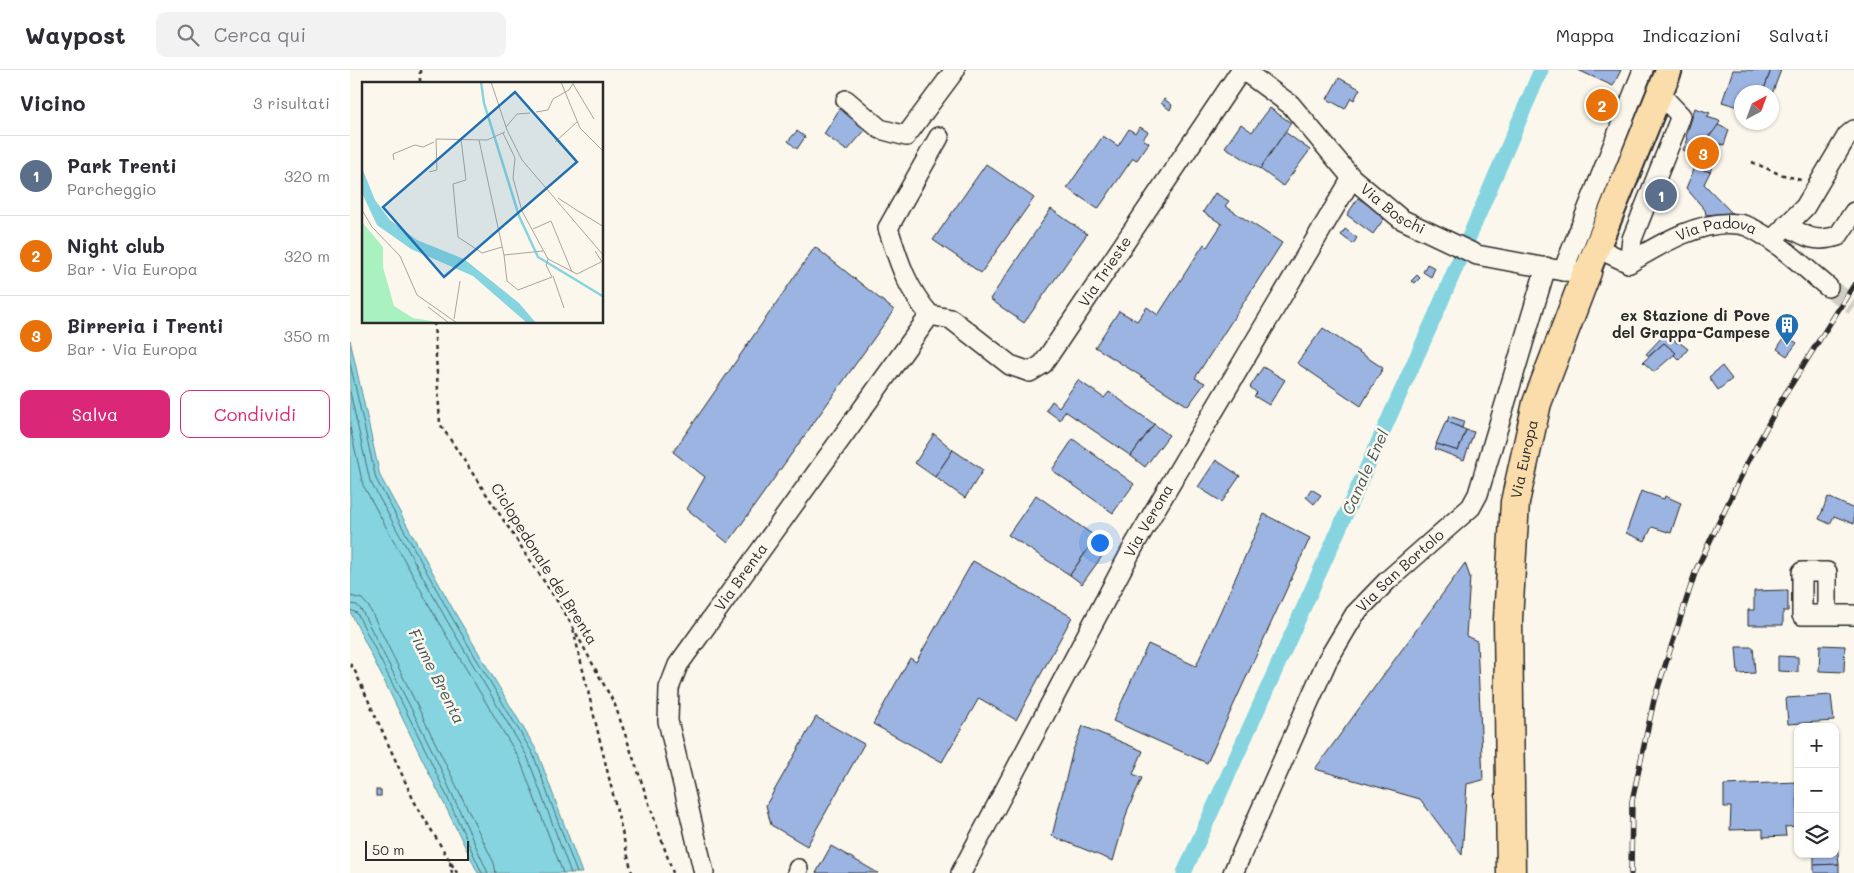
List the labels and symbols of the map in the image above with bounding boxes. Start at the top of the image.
inset map [362,82,604,324]
north arrow [1734,85,1779,130]
pin: 2 [1586,86,1618,124]
pin: 3 [1687,134,1719,172]
pin: 1 [1645,176,1677,214]
street label: Via Boschi [1357,178,1429,238]
street label: Via Padova [1673,212,1761,245]
street label: Via Trieste [1073,232,1135,310]
place label: ex Stazione di Pove del Grappa-Campese [1612,305,1770,342]
building icon: ex Stazione di Pove del Grappa-Campese [1774,312,1800,346]
street label: Via Europa [1505,418,1542,500]
water label: Canale Enel [1336,426,1393,518]
street label: Ciclopedonale del Brenta [487,479,603,648]
street label: Via Verona [1119,480,1177,560]
street label: Via San Bortolo [1351,524,1448,616]
your location [1087,530,1113,556]
street label: Via Brenta [709,539,771,615]
water label: Fiume Brenta [404,625,470,727]
scale bar [365,838,469,861]

